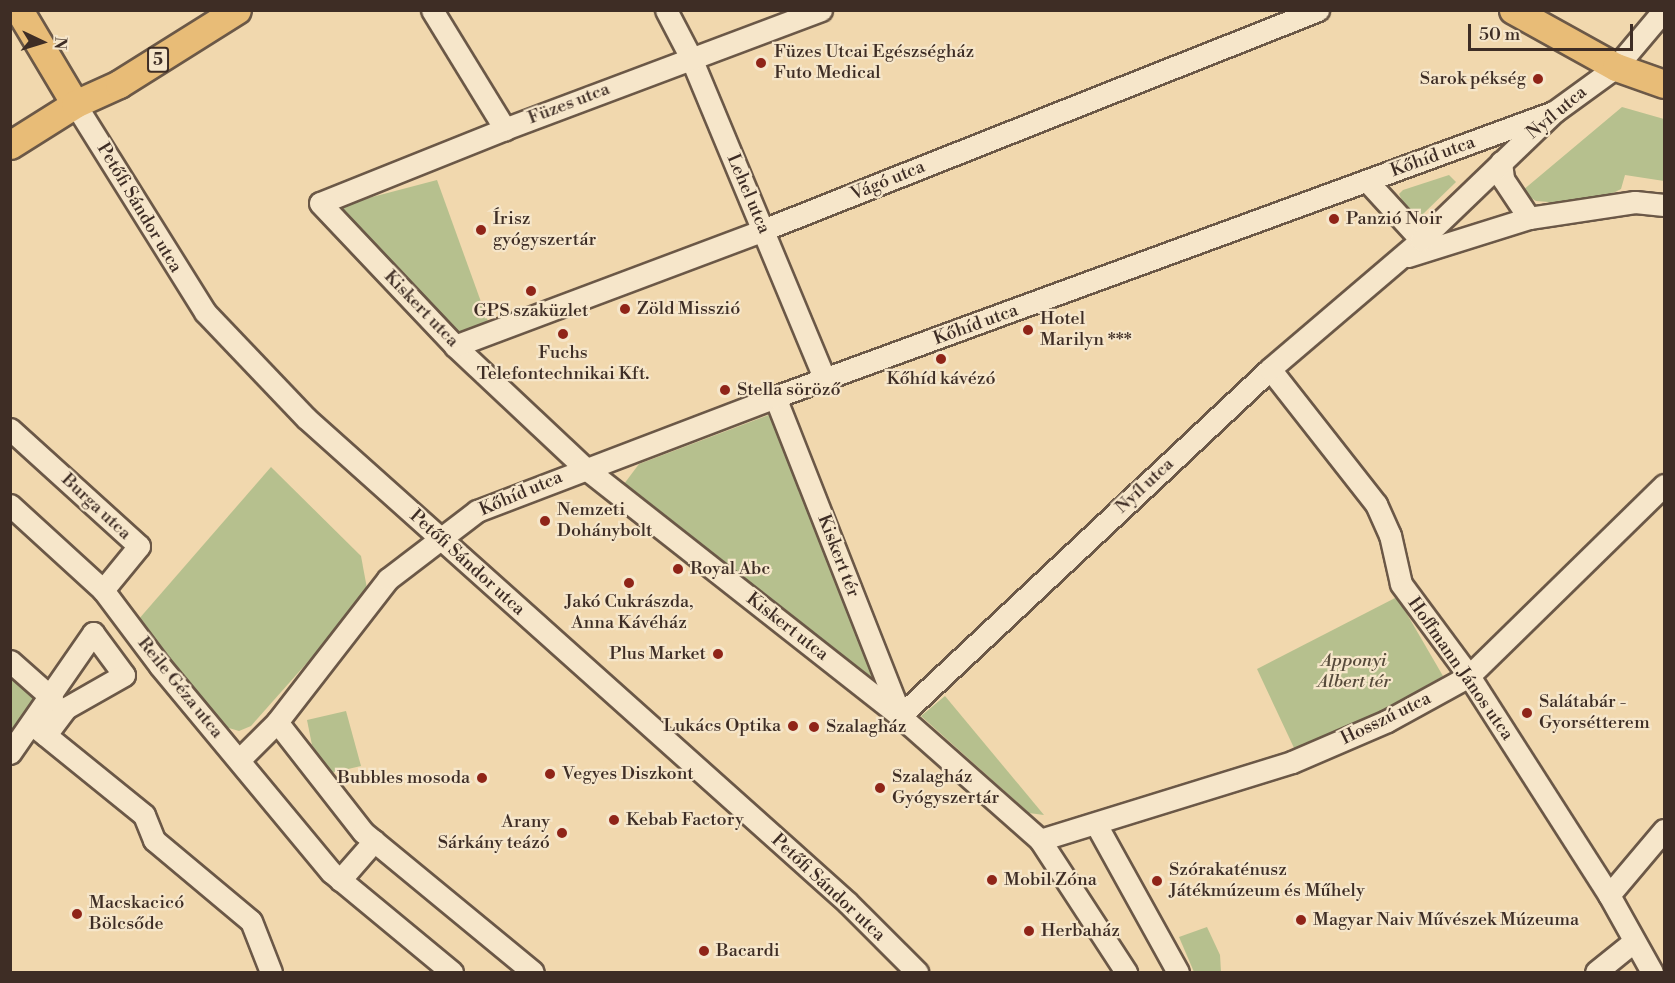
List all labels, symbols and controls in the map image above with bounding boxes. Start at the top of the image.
north arrow [12,12,72,72]
scale bar [1471,12,1636,50]
text: 50 m [1479,23,1520,46]
text: N [50,36,70,50]
place label: Füzes Utcai Egészségház Futo Medical [774,42,974,84]
road number: 5 [146,47,170,73]
marker: Füzes Utcai Egészségház Futo Medical [752,54,770,72]
place label: Sarok pékség [1420,68,1526,90]
marker: Sarok pékség [1531,72,1545,86]
street label: Füzes utca [525,79,613,129]
street label: Nyíl utca [1523,82,1591,144]
street label: Kőhíd utca [1388,132,1478,182]
street label: Petőfi Sándor utca [92,139,186,277]
street label: Lehel utca [722,151,774,237]
street label: Vágó utca [848,156,928,206]
place label: Panzió Noir [1346,208,1443,230]
place label: Írisz gyógyszertár [493,209,596,252]
marker: Panzió Noir [1327,212,1341,226]
marker: Írisz gyógyszertár [474,223,488,237]
street label: Kiskert utca [379,266,463,352]
marker: GPS szaküzlet [524,284,538,298]
place label: Zöld Misszió [637,298,740,320]
place label: GPS szaküzlet [474,300,588,322]
street label: Kőhíd utca [931,300,1021,350]
marker: Zöld Misszió [618,302,632,316]
place label: Hotel Marilyn *** [1040,309,1132,352]
marker: Hotel Marilyn *** [1021,323,1035,337]
marker: Fuchs Telefontechnikai Kft. [556,327,570,341]
place label: Fuchs Telefontechnikai Kft. [477,343,649,386]
marker: Kőhíd kávézó [934,352,948,366]
place label: Kőhíd kávézó [886,368,996,390]
place label: Stella söröző [737,379,841,401]
marker: Stella söröző [718,383,732,397]
street label: Nyíl utca [1111,454,1179,518]
street label: Kőhíd utca [476,467,566,521]
street label: Burga utca [57,469,135,545]
place label: Nemzeti Dohánybolt [557,500,652,542]
street label: Petőfi Sándor utca [405,506,529,620]
street label: Kiskert tér [812,512,864,600]
marker: Nemzeti Dohánybolt [538,514,552,528]
place label: Royal Abc [690,558,770,580]
marker: Royal Abc [671,562,685,576]
marker: Jakó Cukrászda, Anna Kávéház [622,576,636,590]
street label: Kiskert utca [742,588,832,666]
place label: Jakó Cukrászda, Anna Kávéház [565,592,693,634]
street label: Hoffmann János utca [1402,593,1518,745]
street label: Reile Géza utca [133,633,227,743]
place label: Plus Market [609,643,706,665]
marker: Plus Market [711,647,725,661]
park label: Apponyi Albert tér [1317,651,1391,694]
street label: Hosszú utca [1337,688,1435,750]
place label: Salátabár - Gyorsétterem [1539,692,1650,734]
marker: Salátabár - Gyorsétterem [1520,706,1534,720]
place label: Lukács Optika [663,715,781,737]
place label: Szalagház [826,716,906,738]
marker: Lukács Optika [786,719,800,733]
marker: Szalagház [807,720,821,734]
place label: Vegyes Diszkont [562,763,694,785]
place label: Bubbles mosoda [337,767,470,789]
marker: Vegyes Diszkont [543,767,557,781]
place label: Szalagház Gyógyszertár [892,767,999,810]
marker: Bubbles mosoda [475,771,489,785]
marker: Szalagház Gyógyszertár [873,781,887,795]
place label: Kebab Factory [626,809,744,831]
place label: Arany Sárkány teázó [438,812,550,854]
marker: Kebab Factory [607,813,621,827]
marker: Arany Sárkány teázó [555,826,569,840]
street label: Petőfi Sándor utca [767,830,889,946]
place label: Szórakaténusz Játékmúzeum és Műhely [1169,860,1365,902]
place label: Mobil Zóna [1004,869,1097,891]
marker: Mobil Zóna [985,873,999,887]
marker: Szórakaténusz Játékmúzeum és Műhely [1150,874,1164,888]
place label: Macskacicó Bölcsőde [89,893,184,936]
marker: Macskacicó Bölcsőde [70,907,84,921]
place label: Magyar Naiv Művészek Múzeuma [1313,909,1579,931]
marker: Magyar Naiv Művészek Múzeuma [1294,913,1308,927]
place label: Herbaház [1041,920,1120,942]
marker: Herbaház [1022,924,1036,938]
place label: Bacardi [716,940,780,962]
marker: Bacardi [697,944,711,958]

